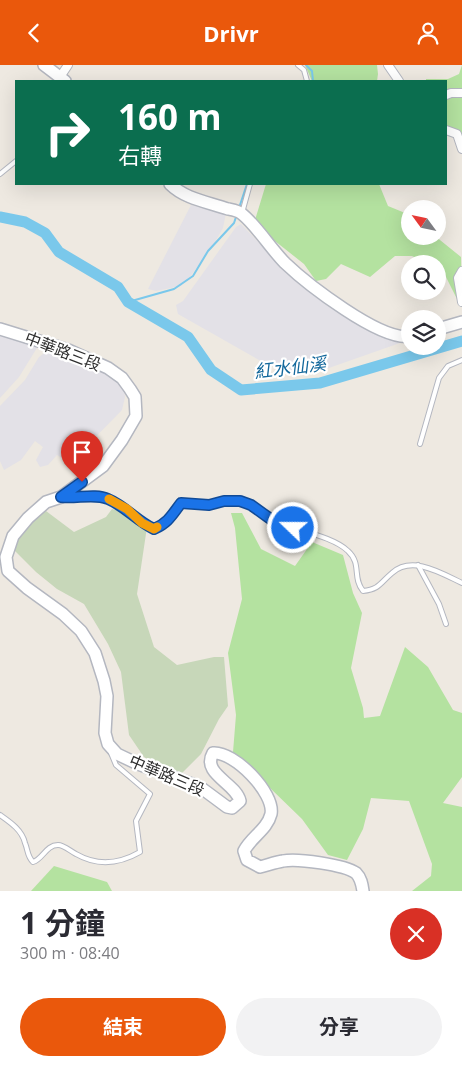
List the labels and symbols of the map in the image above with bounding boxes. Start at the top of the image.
north arrow [401,200,446,245]
street label: 中華路三段 [22,326,104,376]
water label: 紅水仙溪 [253,350,330,383]
pin [61,431,103,482]
position arrow [266,501,318,553]
street label: 中華路三段 [126,749,208,801]

